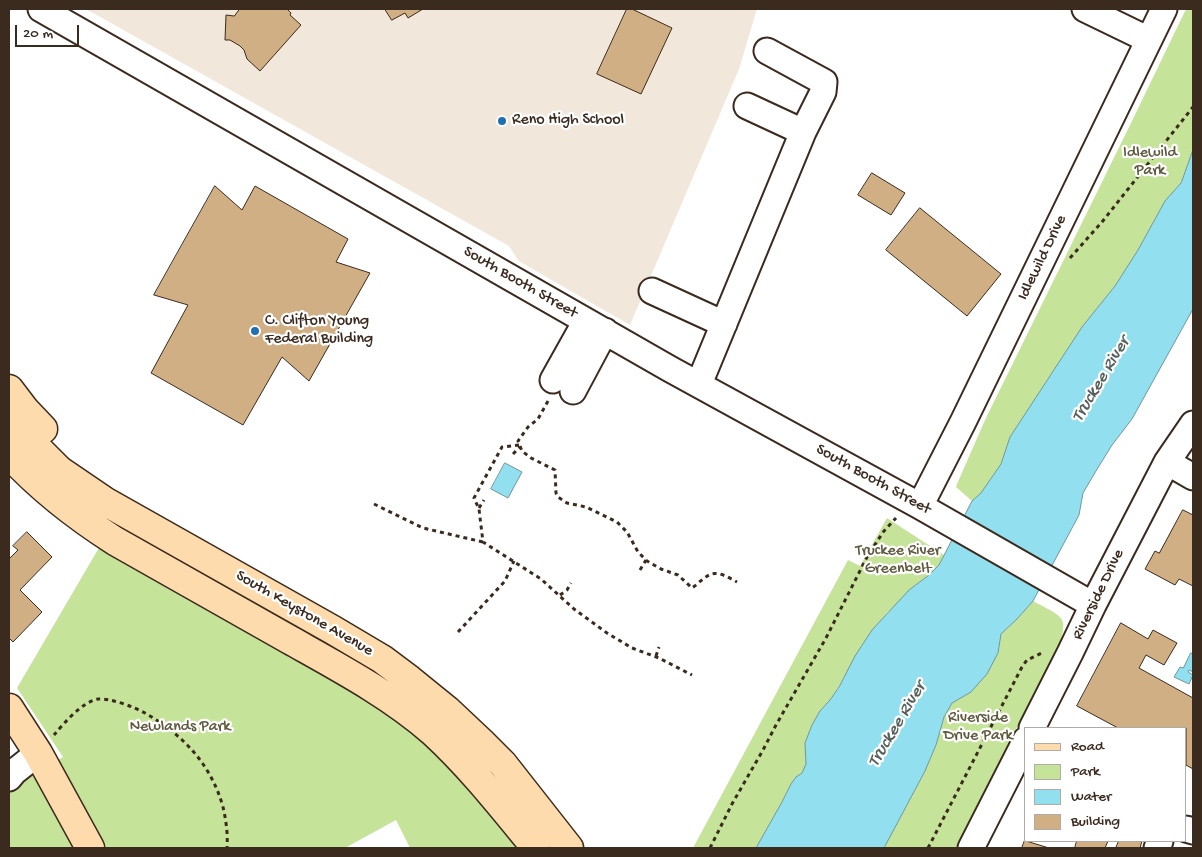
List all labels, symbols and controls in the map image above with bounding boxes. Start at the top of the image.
scale bar [18,15,81,47]
text: 20 m [23,25,53,43]
place label: Reno High School [512,111,624,131]
marker: Reno High School [496,115,508,127]
park label: Idlewild Park [1123,144,1177,182]
street label: Idlewild Drive [1014,212,1072,304]
street label: South Booth Street [460,243,580,323]
place label: C. Clifton Young Federal Building [265,312,373,350]
marker: C. Clifton Young Federal Building [249,325,261,337]
water label: Truckee River [1068,333,1136,427]
street label: South Booth Street [812,440,934,520]
park label: Truckee River Greenbelt [855,542,941,580]
street label: Riverside Drive [1069,547,1129,643]
street label: South Keystone Avenue [232,567,376,661]
water label: Truckee River [864,678,932,772]
park label: Riverside Drive Park [943,709,1013,747]
park label: Newlands Park [130,718,230,738]
legend [1024,727,1187,842]
text: Road [1071,738,1104,756]
text: Park [1071,763,1100,781]
text: Water [1071,788,1111,806]
text: Building [1071,813,1120,831]

